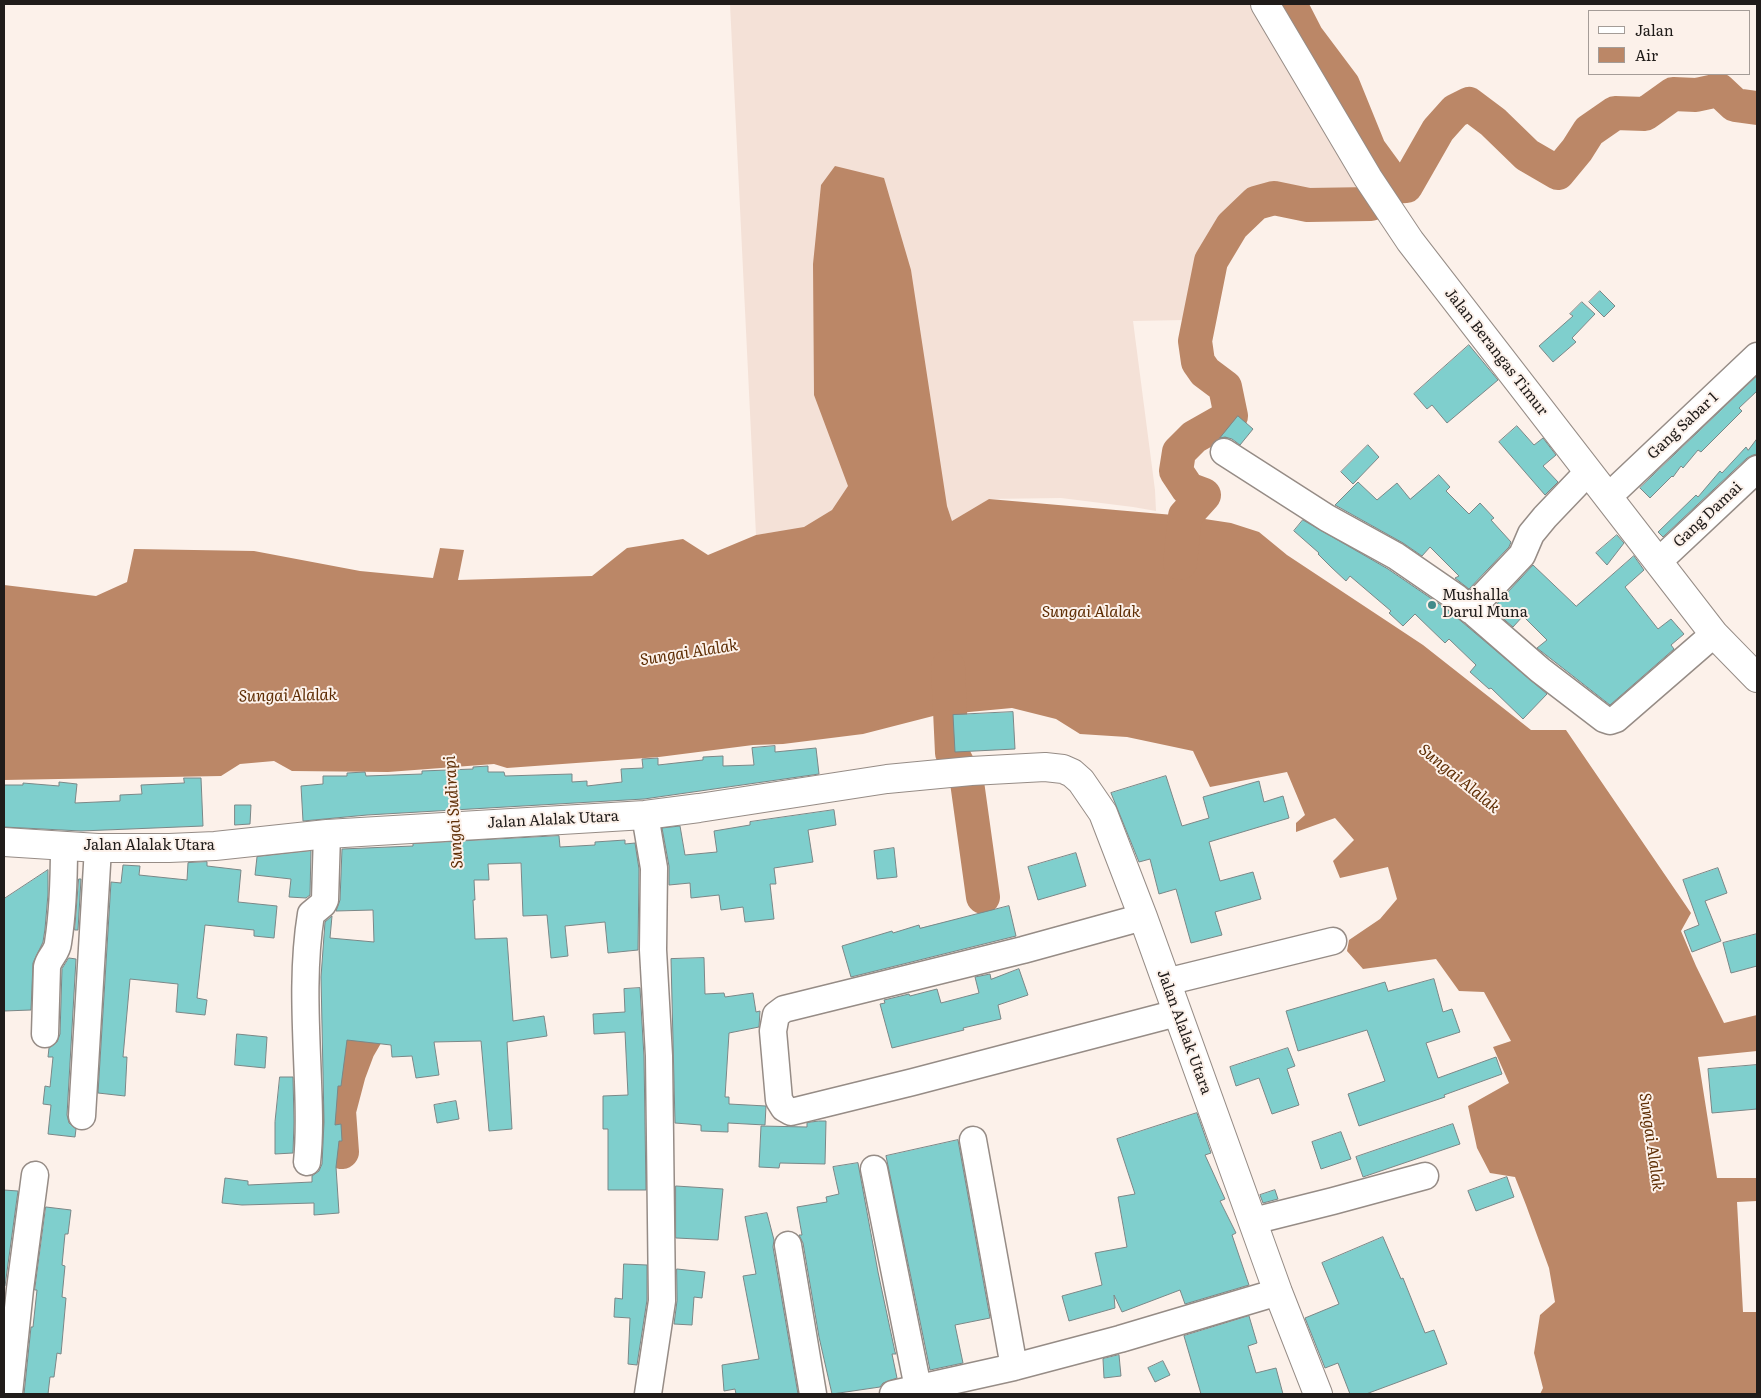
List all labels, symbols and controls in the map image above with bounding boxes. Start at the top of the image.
legend [1588,10,1751,75]
text: Jalan [1635,18,1674,41]
text: Air [1635,43,1658,66]
street label: Jalan Berangas Timur [1441,285,1551,419]
street label: Gang Sabar 1 [1644,389,1722,463]
street label: Gang Damai [1670,479,1746,551]
place label: Mushalla Darul Muna [1442,587,1528,622]
marker: Mushalla Darul Muna [1426,599,1438,611]
water label: Sungai Alalak [1042,602,1140,622]
water label: Sungai Alalak [639,636,739,670]
water label: Sungai Alalak [239,686,337,706]
water label: Sungai Alalak [1415,741,1503,817]
water label: Sungai Sudirapi [440,755,468,869]
street label: Jalan Alalak Utara [487,808,619,832]
street label: Jalan Alalak Utara [83,837,215,855]
street label: Jalan Alalak Utara [1153,967,1215,1097]
water label: Sungai Alalak [1635,1092,1667,1192]

